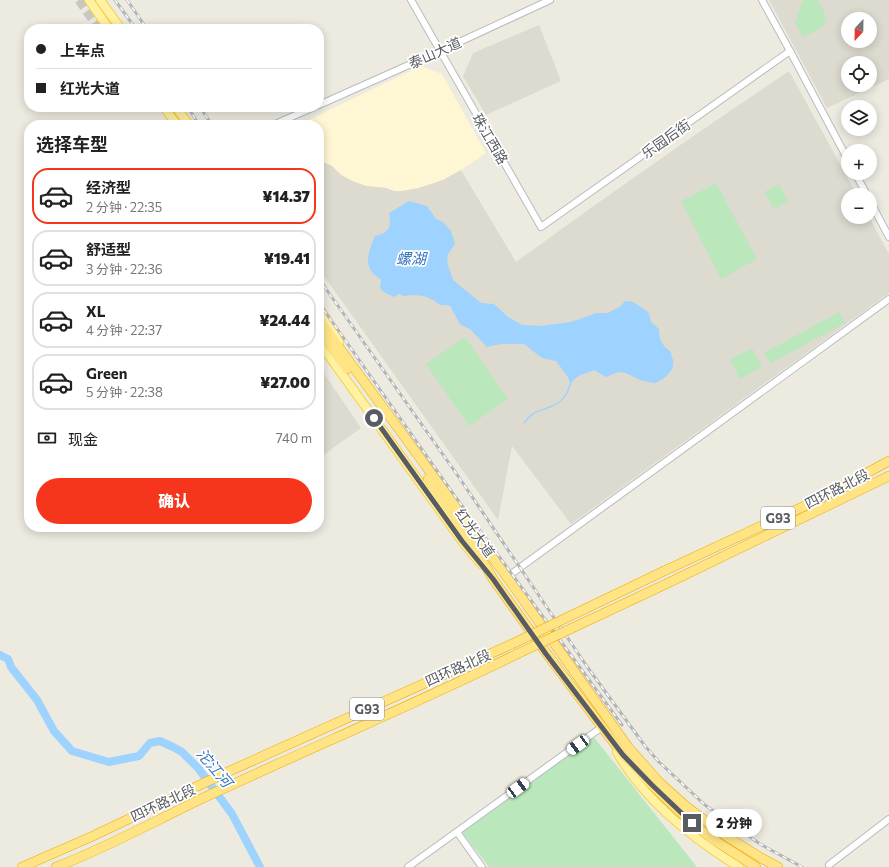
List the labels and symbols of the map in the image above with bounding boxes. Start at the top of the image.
north arrow [841,12,877,48]
street label: 泰山大道 [406,33,464,72]
street label: 珠江西路 [469,110,512,167]
street label: 乐园后街 [638,116,694,162]
water label: 螺湖 [396,249,428,267]
route start [365,409,383,427]
street label: 四环路北段 [802,465,872,512]
street label: 红光大道 [452,505,499,560]
road number: G93 [761,507,795,529]
street label: 四环路北段 [422,646,493,690]
road number: G93 [350,698,384,720]
car [565,733,591,757]
water label: 沱江河 [193,744,238,793]
car [505,776,531,800]
street label: 四环路北段 [127,780,198,825]
callout: 2 分钟 [706,809,762,837]
route end [683,814,701,832]

